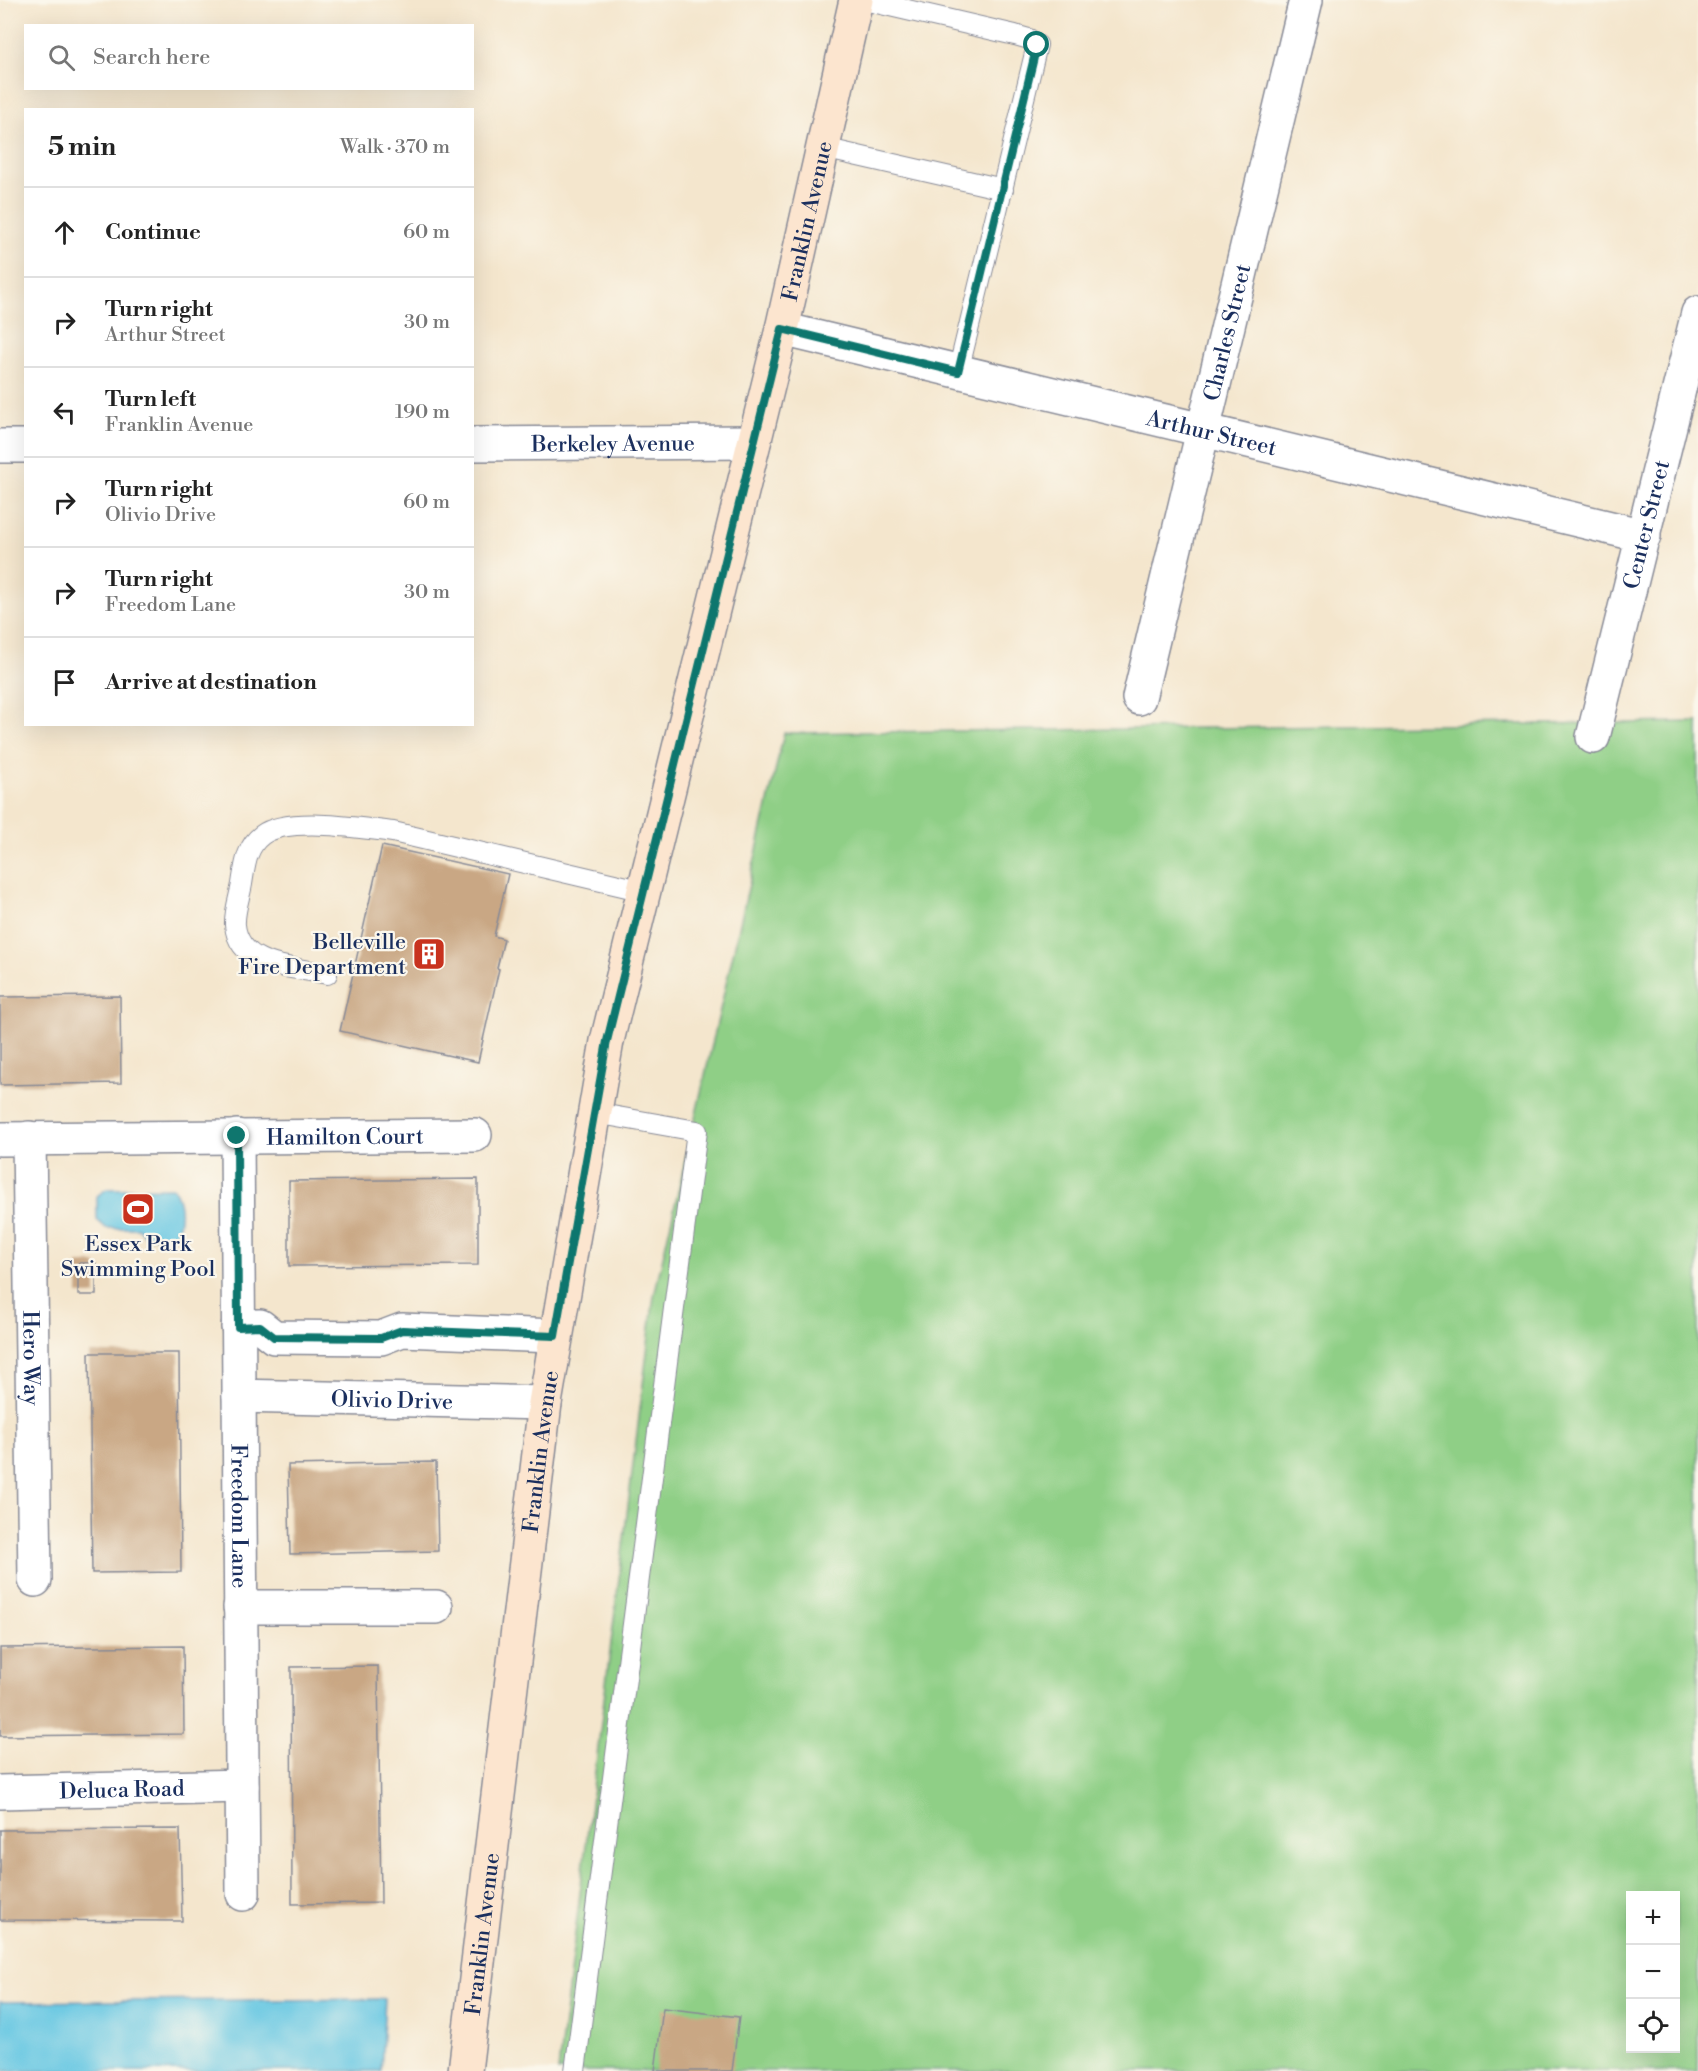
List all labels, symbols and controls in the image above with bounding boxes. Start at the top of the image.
search box [24,24,474,90]
route start [1023,31,1049,57]
icon: search [45,41,78,74]
text: Search here [93,44,210,71]
text: 5 min [48,131,116,163]
text: Walk · 370 m [340,135,450,160]
street label: Franklin Avenue [777,139,839,304]
icon: ahead [48,216,81,249]
text: Continue [105,219,201,246]
text: 60 m [403,220,450,245]
street label: Charles Street [1199,261,1257,404]
text: Turn right [105,296,213,323]
icon: right [48,306,81,339]
text: 30 m [404,310,450,335]
text: Arthur Street [105,323,226,348]
text: Turn left [105,386,196,413]
icon: left [48,396,81,429]
text: 190 m [395,400,450,425]
street label: Arthur Street [1143,405,1279,462]
text: Franklin Avenue [105,413,253,438]
street label: Berkeley Avenue [530,430,695,459]
street label: Center Street [1618,457,1676,592]
text: Turn right [105,476,213,503]
icon: right [48,486,81,519]
text: 60 m [403,490,450,515]
text: Olivio Drive [105,503,216,528]
text: Turn right [105,566,213,593]
icon: right [48,576,81,609]
text: 30 m [404,580,450,605]
text: Freedom Lane [105,593,236,618]
icon: arrive [48,666,81,699]
text: Arrive at destination [105,669,317,696]
place label: Belleville Fire Department [238,929,406,981]
building icon: Belleville Fire Department [411,936,447,972]
route end [223,1122,249,1148]
street label: Hamilton Court [266,1123,424,1152]
sports icon: Essex Park Swimming Pool [120,1191,156,1227]
place label: Essex Park Swimming Pool [61,1231,216,1283]
street label: Hero Way [16,1310,45,1406]
street label: Franklin Avenue [518,1369,565,1534]
street label: Olivio Drive [331,1386,453,1416]
street label: Freedom Lane [224,1444,253,1588]
street label: Deluca Road [59,1775,185,1806]
street label: Franklin Avenue [460,1851,506,2017]
map controls [1626,1891,1680,2053]
button: + [1626,1891,1680,1945]
button: − [1626,1945,1680,1999]
button: locate [1626,1999,1680,2053]

